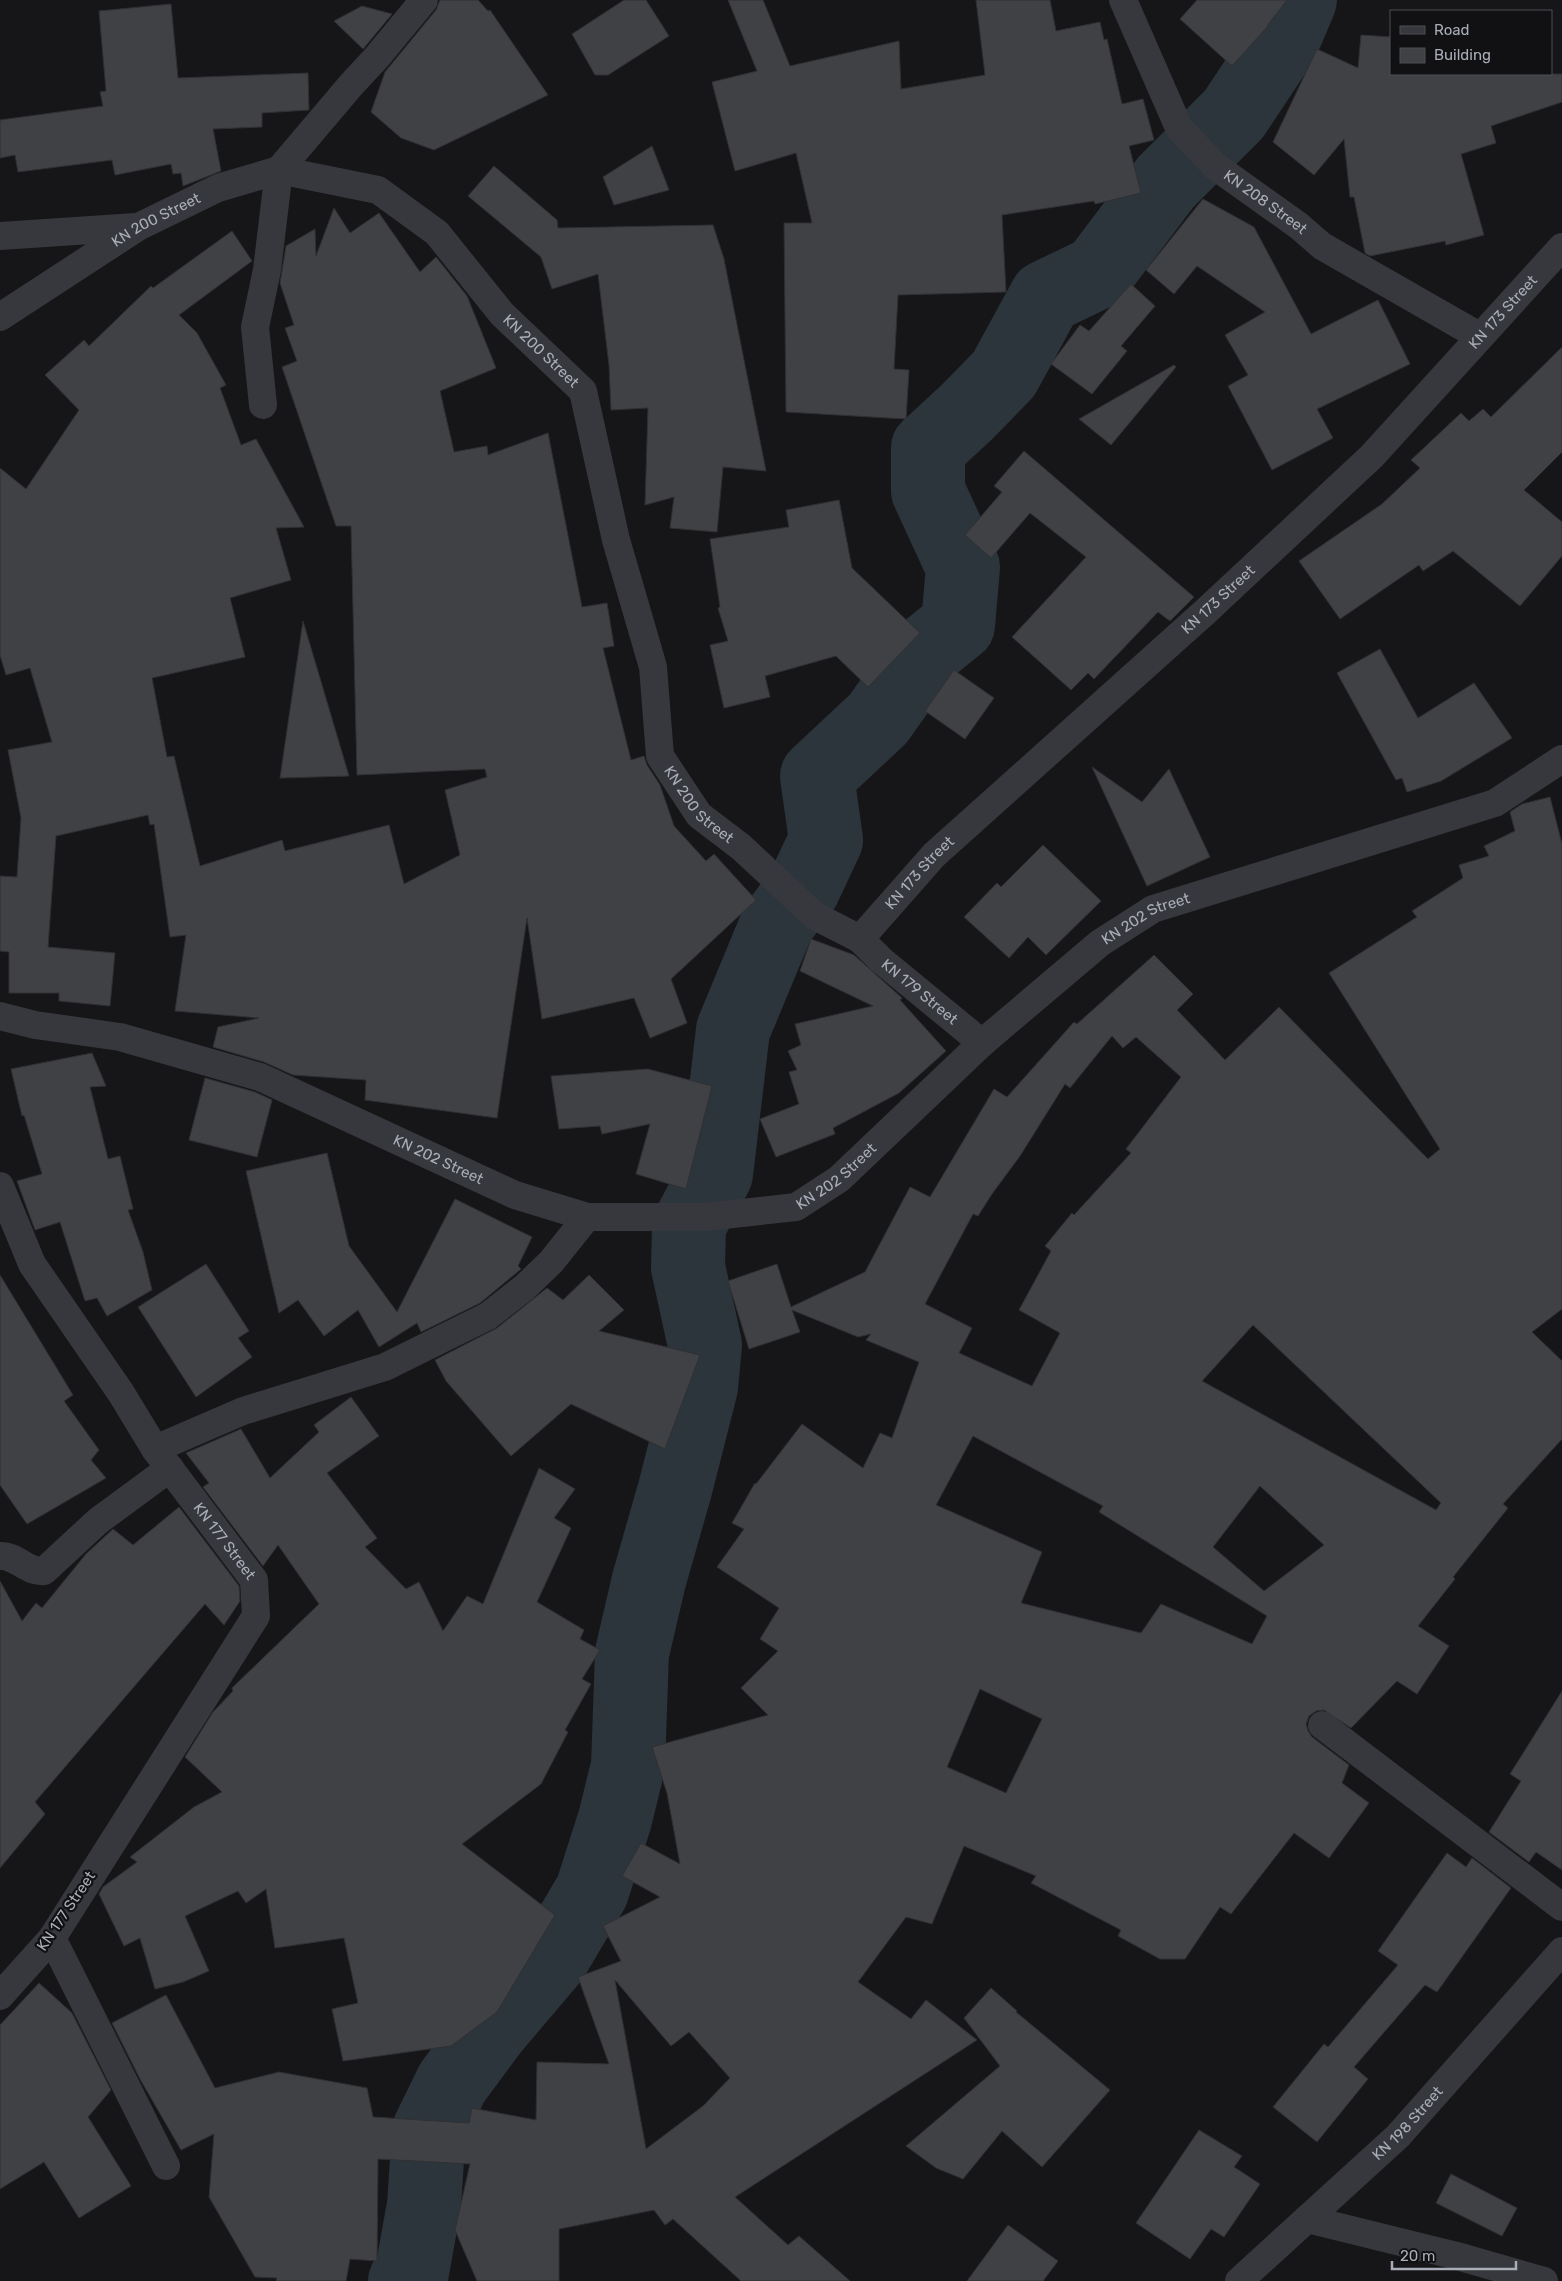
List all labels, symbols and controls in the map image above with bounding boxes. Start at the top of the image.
legend [1390,10,1552,75]
text: Road [1434,21,1470,39]
text: Building [1434,46,1491,64]
street label: KN 208 Street [1220,166,1311,238]
street label: KN 200 Street [108,189,203,251]
street label: KN 173 Street [1465,271,1541,353]
street label: KN 200 Street [499,311,583,391]
street label: KN 173 Street [1178,561,1259,638]
street label: KN 200 Street [660,763,737,847]
street label: KN 173 Street [881,832,958,913]
street label: KN 202 Street [1098,889,1192,949]
street label: KN 179 Street [878,955,961,1028]
street label: KN 202 Street [390,1131,486,1188]
street label: KN 202 Street [793,1139,880,1214]
street label: KN 177 Street [190,1499,260,1583]
street label: KN 177 Street [33,1868,99,1954]
street label: KN 198 Street [1368,2083,1447,2164]
scale bar [1392,2238,1516,2270]
text: 20 m [1400,2247,1435,2265]

